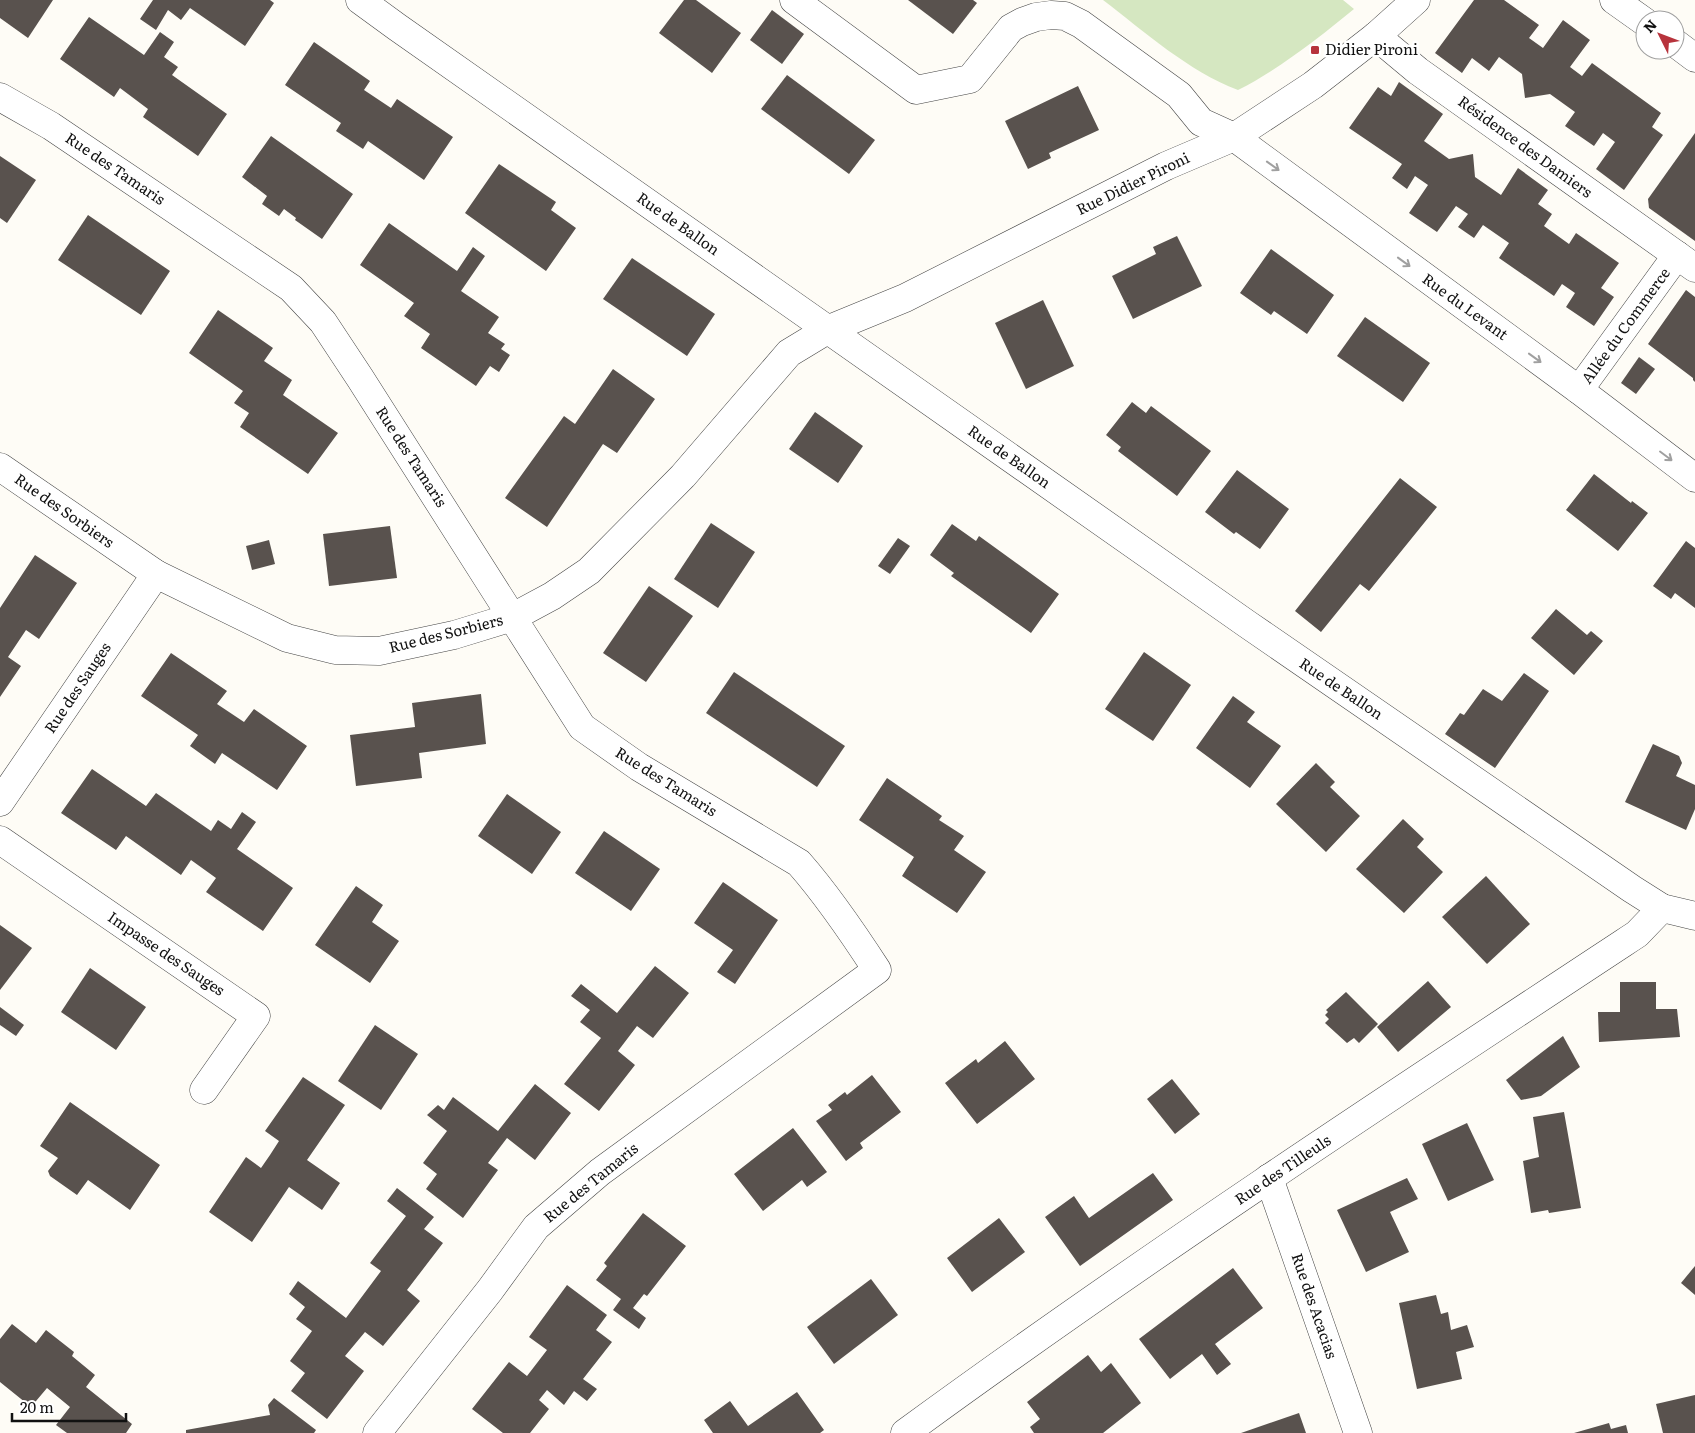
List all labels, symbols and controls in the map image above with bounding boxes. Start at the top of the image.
north arrow [1635,10,1685,60]
text: N [1638,14,1661,37]
place label: Didier Pironi [1325,37,1418,60]
marker: Didier Pironi [1309,44,1321,56]
street label: Résidence des Damiers [1454,89,1598,203]
street label: Rue des Tamaris [61,126,171,210]
street label: Rue Didier Pironi [1072,145,1193,220]
one-way arrow [1266,161,1279,172]
street label: Rue de Ballon [633,186,725,260]
one-way arrow [1397,257,1410,268]
street label: Allée du Commerce [1575,262,1675,388]
street label: Rue du Levant [1418,267,1514,345]
one-way arrow [1528,353,1542,364]
street label: Rue des Tamaris [371,401,454,511]
street label: Rue de Ballon [964,419,1056,493]
one-way arrow [1659,450,1672,461]
street label: Rue des Sorbiers [10,467,120,553]
street label: Rue des Sorbiers [386,607,505,658]
street label: Rue des Sauges [38,637,116,737]
street label: Rue de Ballon [1295,651,1388,724]
street label: Rue des Tamaris [611,740,722,821]
street label: Impasse des Sauges [104,905,230,1001]
street label: Rue des Tilleuls [1229,1128,1335,1210]
street label: Rue des Tamaris [538,1136,643,1227]
street label: Rue des Acacias [1287,1250,1344,1362]
scale bar [12,1390,126,1422]
text: 20 m [20,1395,54,1418]

